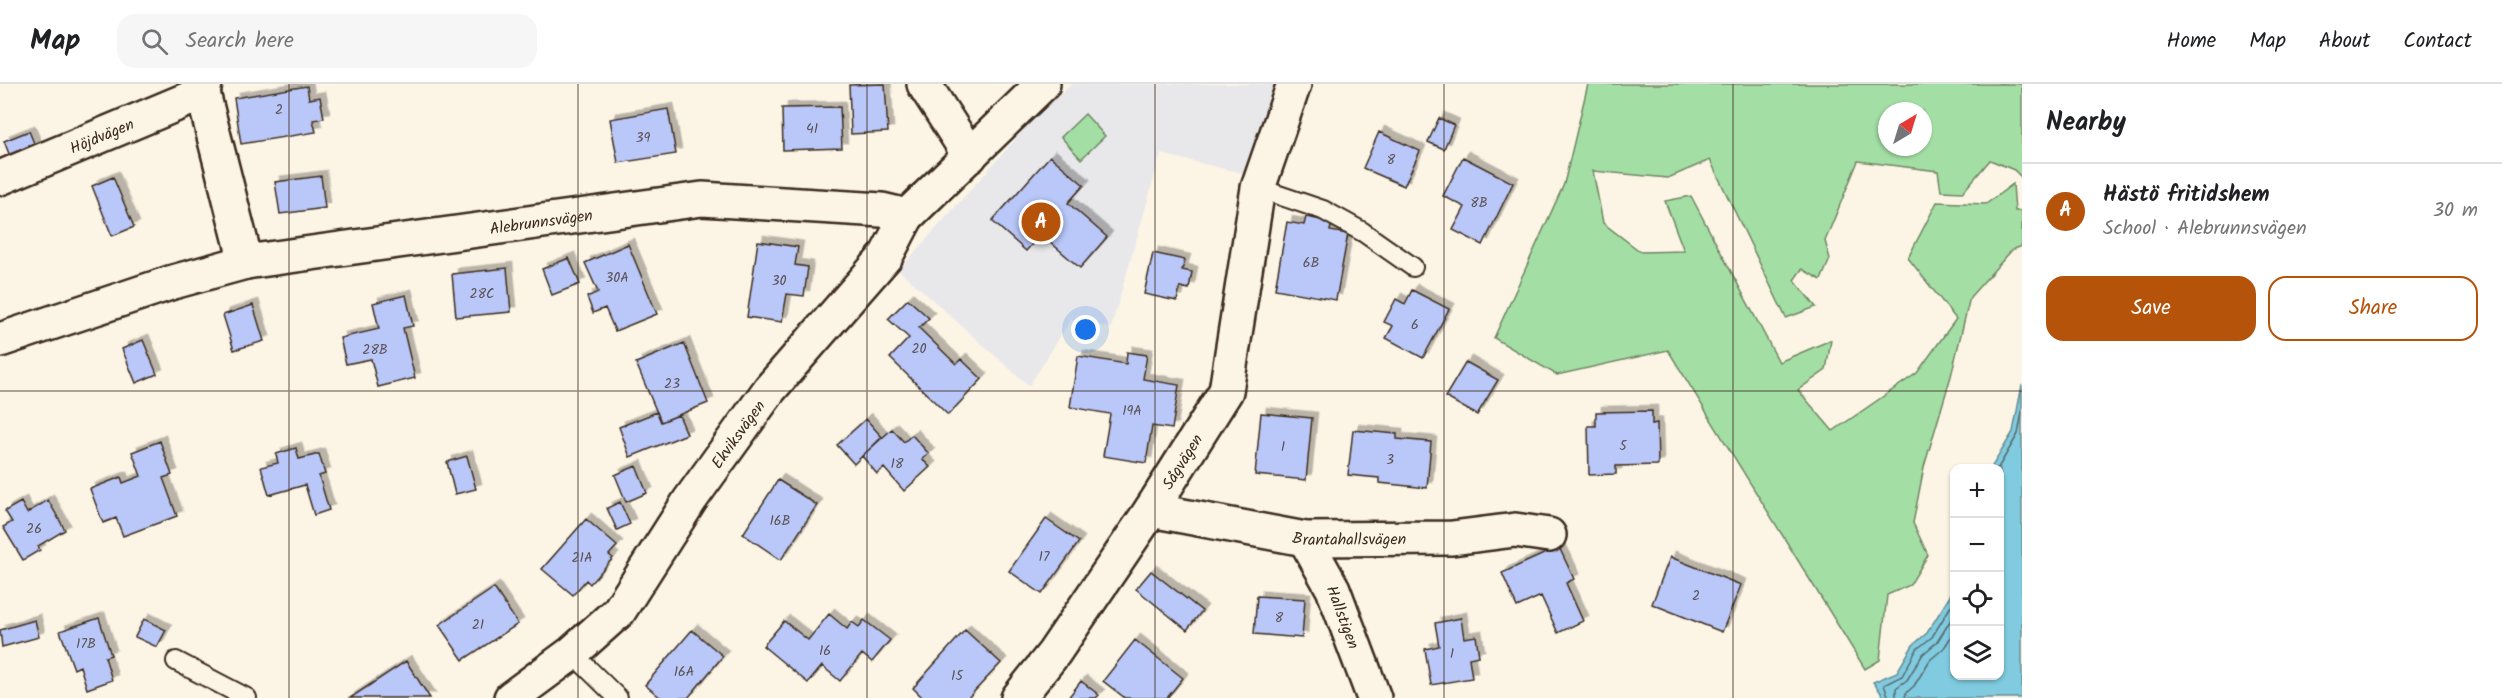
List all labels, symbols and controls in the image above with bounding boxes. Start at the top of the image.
search box [117,14,537,68]
text: Map [30,19,81,64]
text: Search here [186,24,294,59]
icon: search [138,25,171,58]
text: Home [2167,25,2216,58]
text: Map [2249,25,2286,58]
text: About [2319,25,2370,58]
text: Contact [2403,25,2472,58]
house number: 2 [275,99,283,121]
north arrow [1878,102,1932,156]
text: Nearby [2046,102,2126,144]
street label: Höjdvägen [66,112,138,162]
house number: 41 [806,118,818,140]
house number: 39 [636,127,651,149]
house number: 8 [1387,149,1396,171]
text: Hästö fritidshem [2103,178,2270,213]
house number: 8B [1470,192,1488,214]
text: A [2059,195,2072,227]
text: 30 m [2433,195,2478,227]
pin: A [1022,200,1060,244]
street label: Alebrunnsvägen [488,203,594,242]
text: School · Alebrunnsvägen [2103,213,2307,245]
house number: 6B [1303,252,1319,274]
house number: 30A [605,267,629,289]
house number: 30 [772,270,787,292]
button: Save [2046,276,2256,341]
button: Share [2268,276,2478,341]
house number: 28C [470,283,494,305]
house number: 6 [1411,314,1419,336]
your location [1071,315,1100,344]
house number: 20 [911,338,927,360]
house number: 28B [362,339,388,361]
house number: 23 [664,373,680,395]
street label: Ekviksvägen [705,395,772,474]
house number: 19A [1122,400,1142,422]
street label: Sågvägen [1156,429,1210,495]
house number: 5 [1619,435,1628,457]
house number: 1 [1281,436,1285,458]
house number: 3 [1386,449,1394,471]
house number: 18 [891,453,904,475]
map controls [1950,464,2004,680]
button: + [1950,464,2004,518]
house number: 16B [769,510,791,532]
house number: 26 [26,518,42,540]
button: − [1950,518,2004,572]
street label: Brantahallsvägen [1290,526,1406,553]
house number: 17 [1039,546,1050,568]
house number: 21A [571,547,593,569]
button: locate [1950,572,2004,626]
street label: Hallstigen [1319,582,1365,653]
house number: 2 [1692,585,1700,607]
house number: 8 [1275,607,1284,629]
house number: 21 [472,614,484,636]
button: layers [1950,626,2004,680]
house number: 17B [76,633,96,655]
house number: 16 [819,640,831,662]
house number: 1 [1450,643,1454,665]
house number: 16A [674,661,694,683]
house number: 15 [951,665,964,687]

